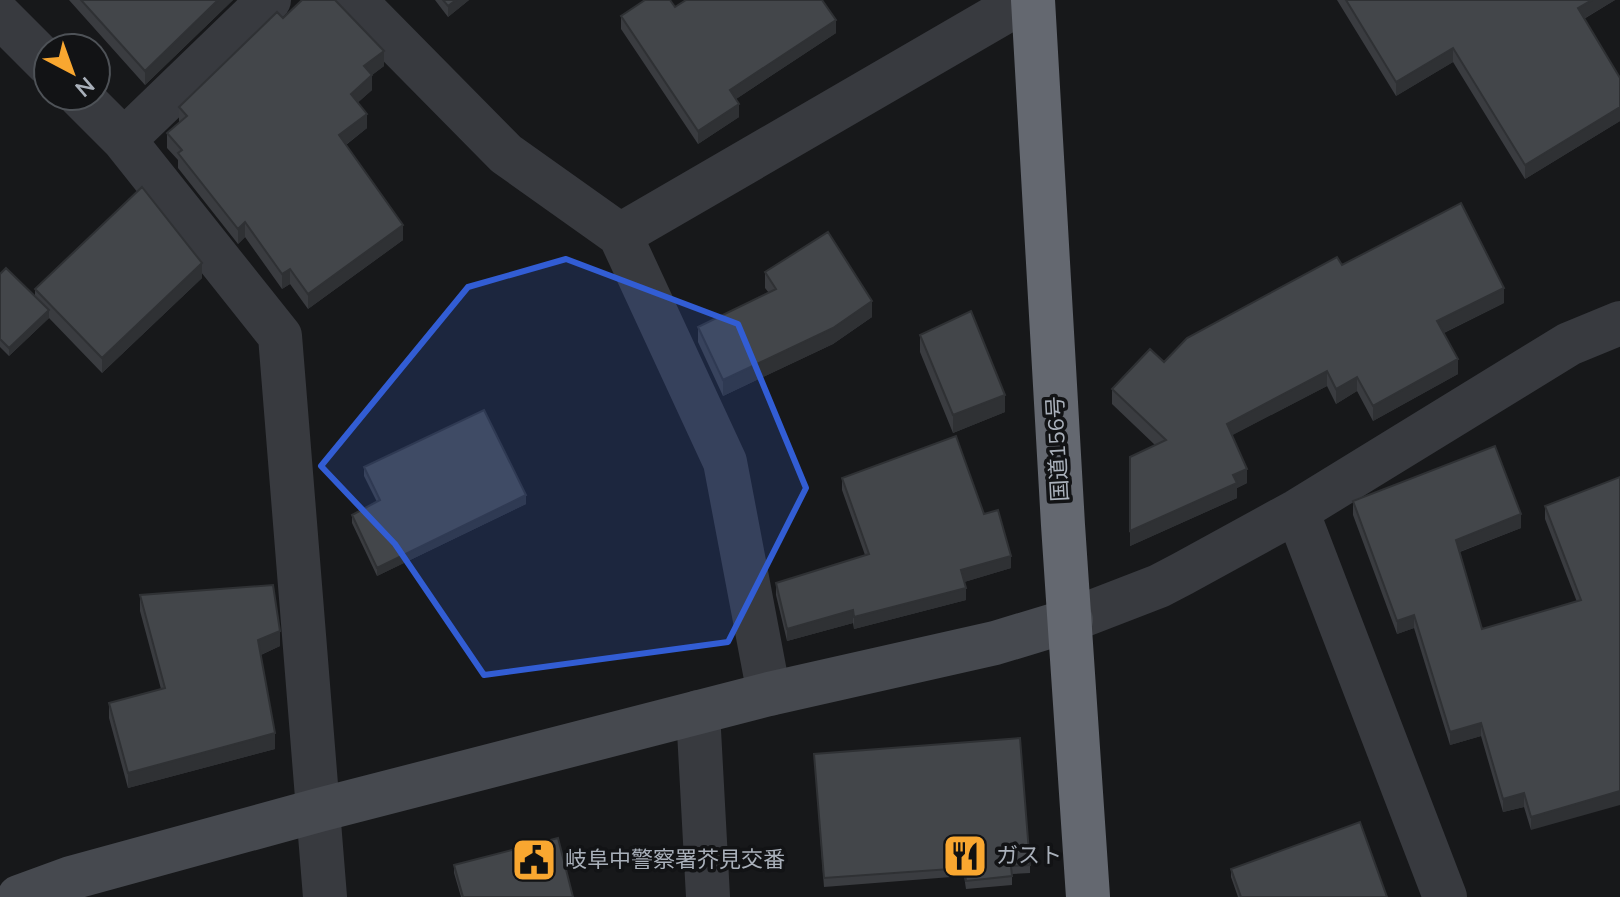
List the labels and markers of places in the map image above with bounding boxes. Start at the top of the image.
restaurant icon: ガスト [941,832,989,880]
public building icon: 岐阜中警察署芥見交番 [510,836,558,884]
place label: ガスト [996,841,1062,871]
place label: 岐阜中警察署芥見交番 [565,845,785,875]

